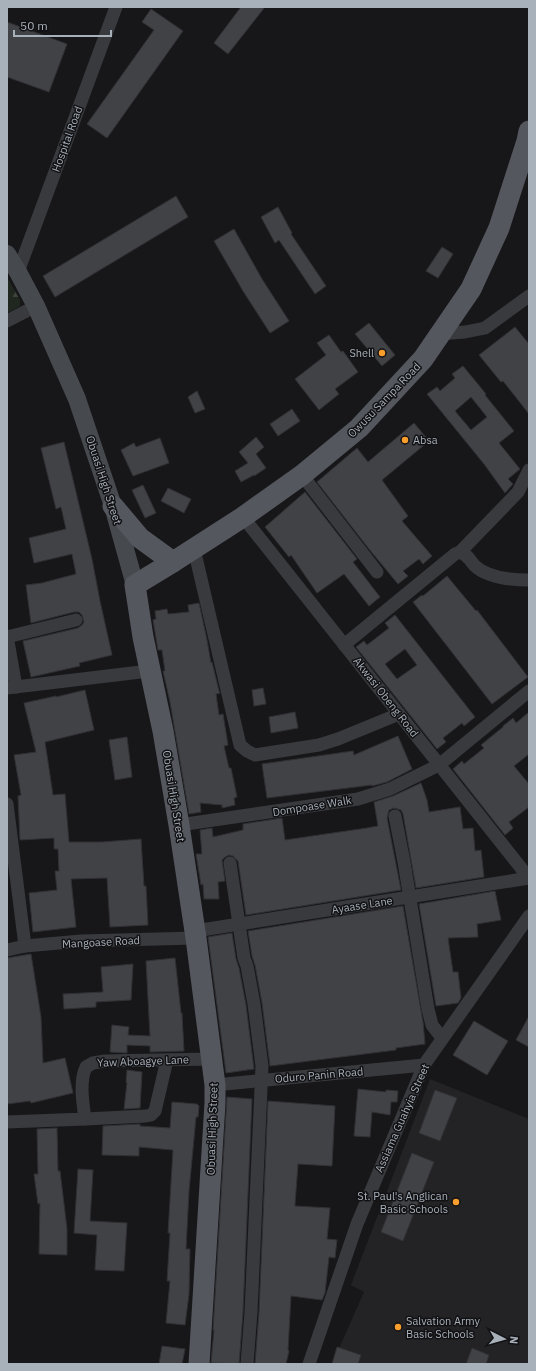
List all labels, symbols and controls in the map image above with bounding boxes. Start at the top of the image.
scale bar [14,12,111,38]
text: 50 m [20,18,48,33]
street label: Hospital Road [49,104,85,174]
place label: Shell [349,346,374,360]
marker: Shell [377,348,387,358]
street label: Owusu Sampa Road [345,360,423,440]
place label: Absa [413,433,438,447]
street label: Obuasi High Street [83,434,125,526]
marker: Absa [400,435,410,445]
street label: Akwasi Obeng Road [350,654,422,740]
street label: Obuasi High Street [160,749,188,843]
street label: Dompoase Walk [271,793,353,819]
street label: Ayaase Lane [330,893,394,917]
street label: Mangoase Road [62,933,140,951]
street label: Yaw Aboagye Lane [97,1052,189,1070]
street label: Assiama Guahyia Street [372,1061,432,1174]
street label: Oduro Panin Road [274,1064,364,1086]
street label: Obuasi High Street [203,1082,221,1175]
place label: St. Paul's Anglican Basic Schools [357,1189,448,1216]
marker: St. Paul's Anglican Basic Schools [451,1197,461,1207]
place label: Salvation Army Basic Schools [406,1314,481,1341]
north arrow [484,1319,524,1359]
marker: Salvation Army Basic Schools [393,1322,403,1332]
text: N [507,1335,521,1345]

